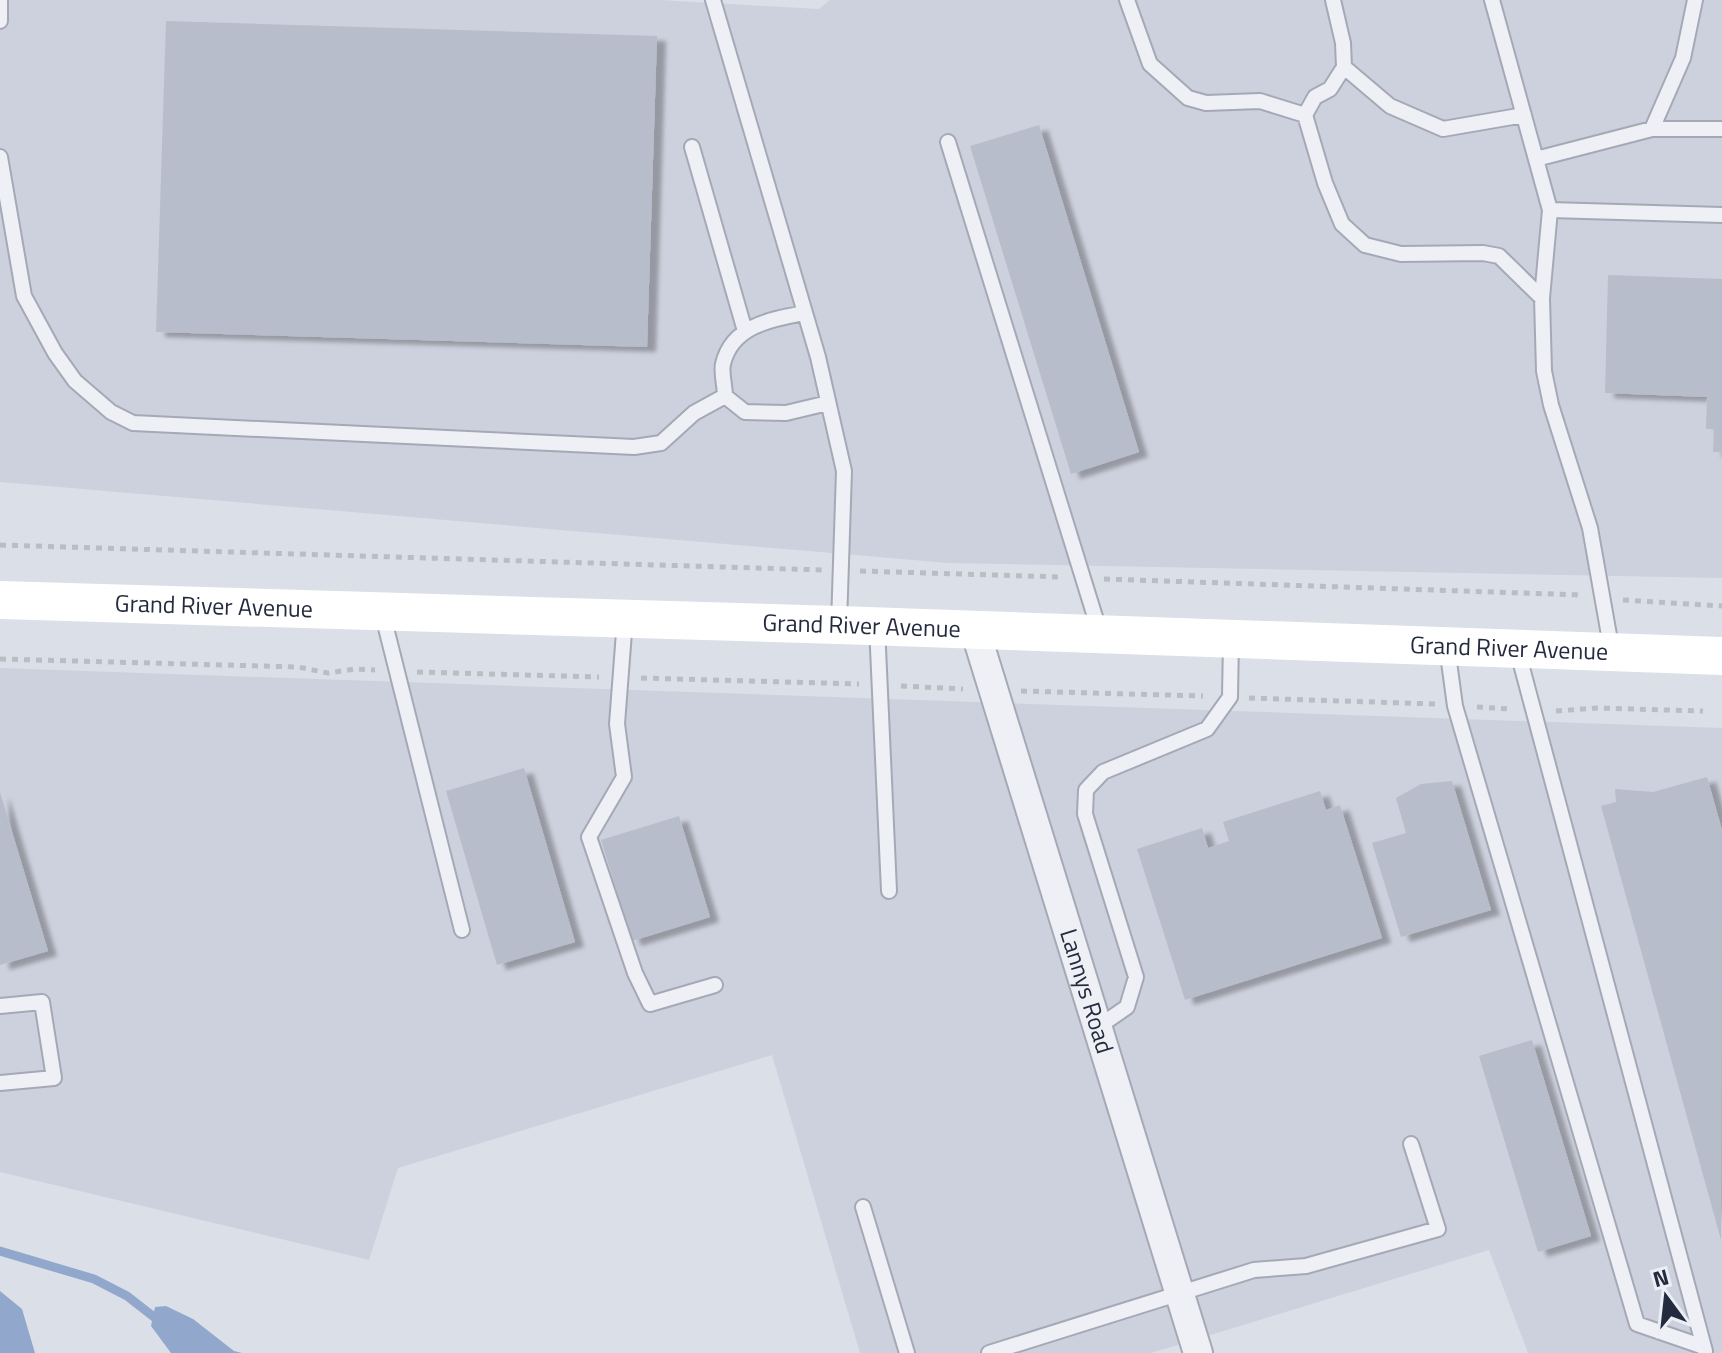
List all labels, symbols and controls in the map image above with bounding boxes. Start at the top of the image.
street label: Grand River Avenue [114,584,314,626]
street label: Grand River Avenue [762,604,961,646]
street label: Grand River Avenue [1410,626,1609,669]
street label: Lannys Road [1051,924,1124,1058]
north arrow [1626,1257,1706,1337]
text: N [1649,1259,1673,1296]

